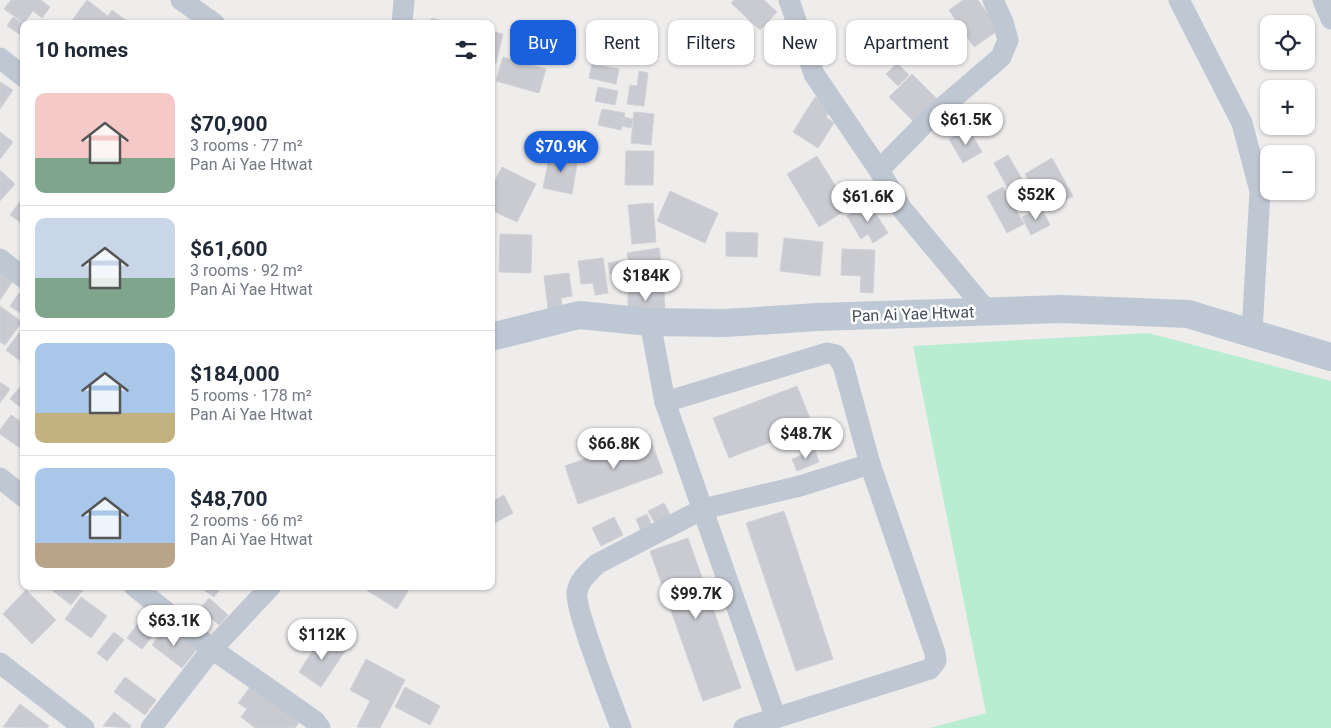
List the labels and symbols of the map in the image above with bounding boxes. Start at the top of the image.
pin: $61.5K [925,104,1007,146]
pin: $70.9K [520,130,602,173]
pin: $52K [1006,178,1066,221]
pin: $61.6K [827,180,909,223]
pin: $184K [611,260,681,302]
street label: Pan Ai Yae Htwat [851,302,975,326]
pin: $48.7K [765,418,847,460]
pin: $66.8K [573,428,655,470]
pin: $99.7K [655,578,737,620]
pin: $63.1K [133,604,215,647]
pin: $112K [287,618,357,661]

